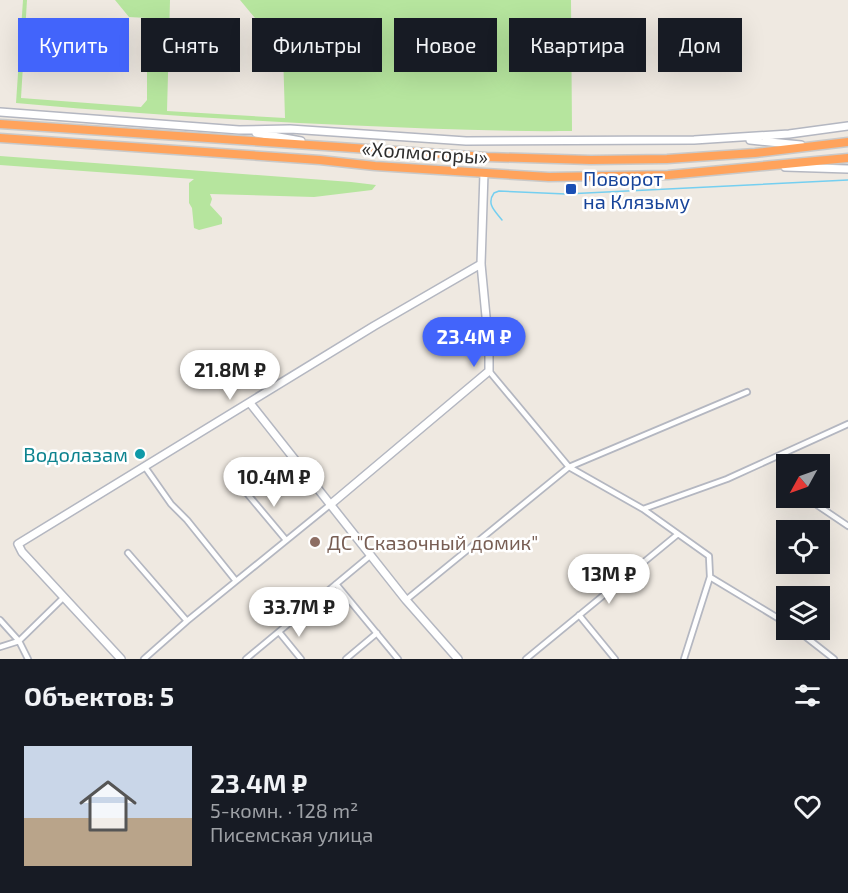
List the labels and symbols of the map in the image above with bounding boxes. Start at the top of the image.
street label: «Холмогоры» [361,136,489,168]
place label: Поворот на Клязьму [583,166,690,214]
marker: Поворот на Клязьму [564,182,578,196]
pin: 23.4M ₽ [419,317,529,368]
pin: 21.8M ₽ [175,350,285,401]
place label: Водолазам [23,442,128,466]
marker: Водолазам [133,447,147,461]
north arrow [776,454,830,508]
pin: 10.4M ₽ [219,457,329,508]
place label: ДС "Сказочный домик" [327,530,538,554]
marker: ДС "Сказочный домик" [308,535,322,549]
pin: 13M ₽ [567,554,651,605]
pin: 33.7M ₽ [244,587,354,638]

